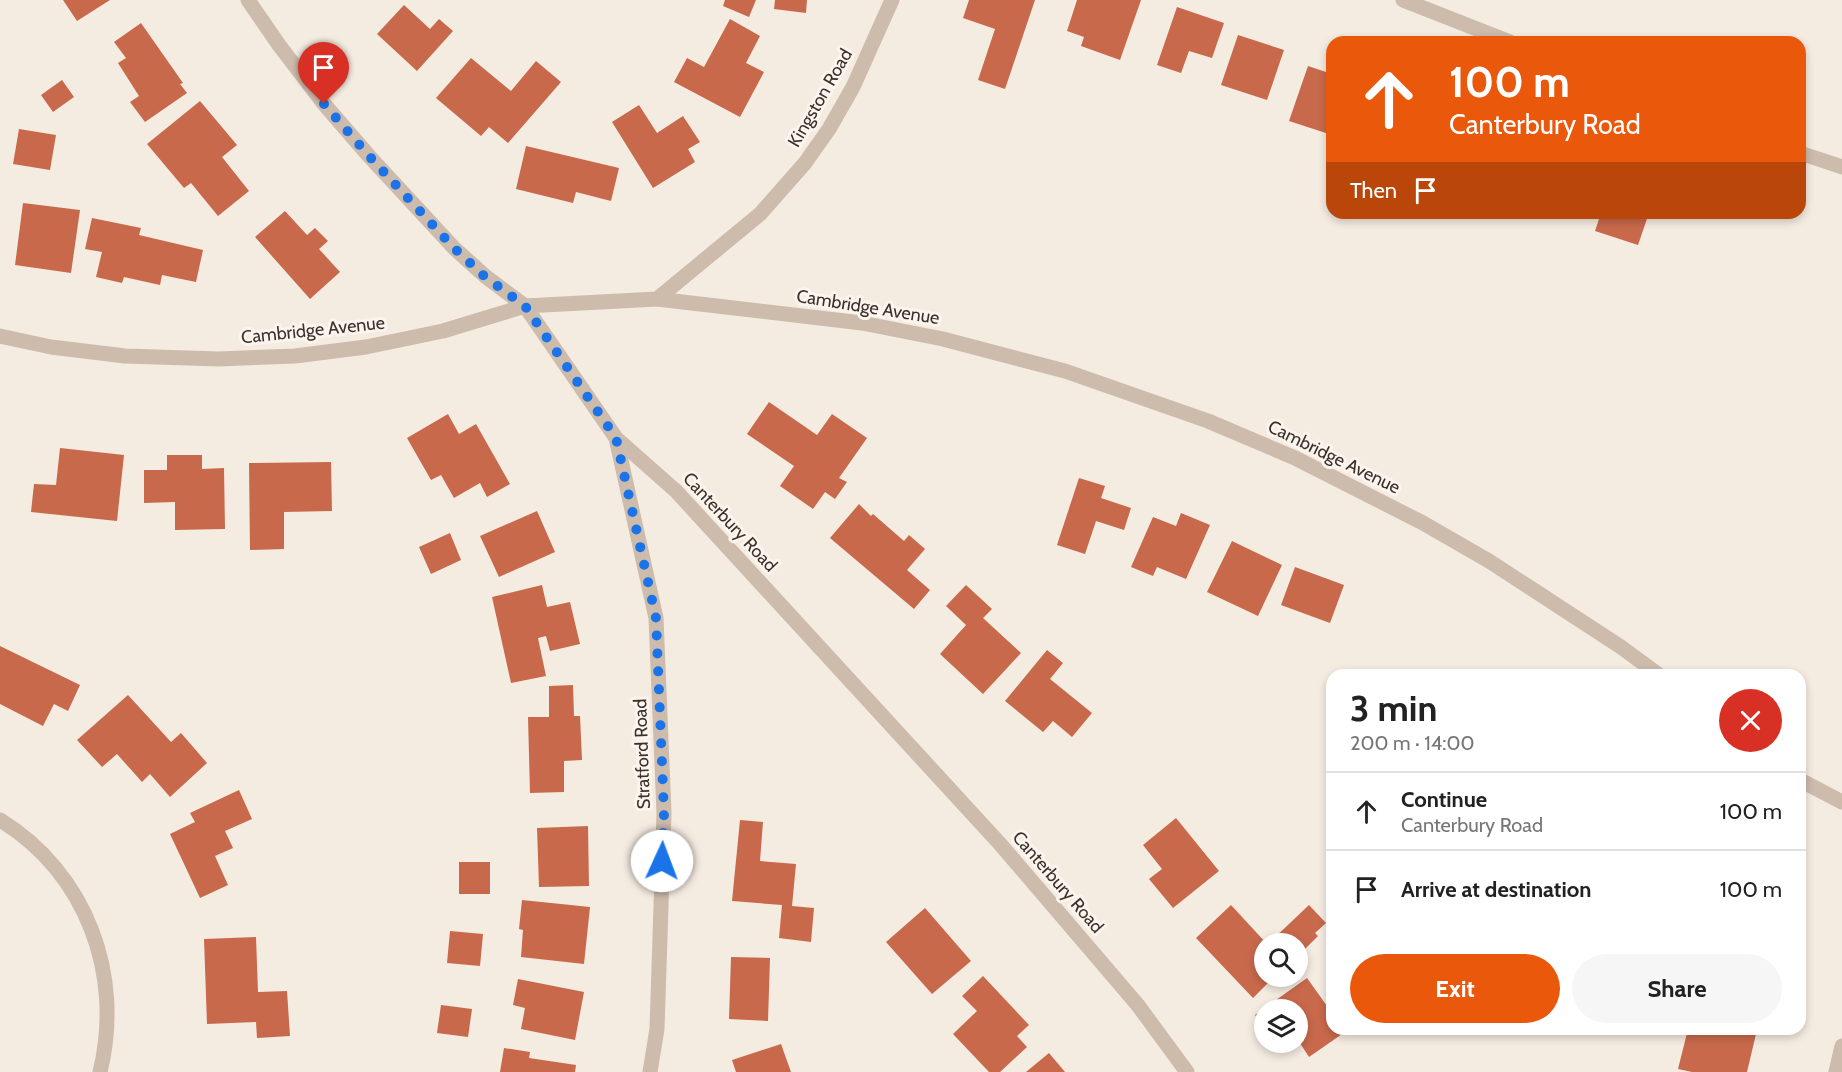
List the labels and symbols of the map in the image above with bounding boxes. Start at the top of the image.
pin [298,42,349,104]
street label: Kingston Road [783,45,857,151]
street label: Cambridge Avenue [795,285,941,329]
street label: Cambridge Avenue [240,312,386,348]
street label: Cambridge Avenue [1264,415,1404,499]
street label: Canterbury Road [678,468,782,576]
street label: Stratford Road [629,698,655,810]
street label: Canterbury Road [1008,827,1108,937]
position arrow [630,829,694,893]

